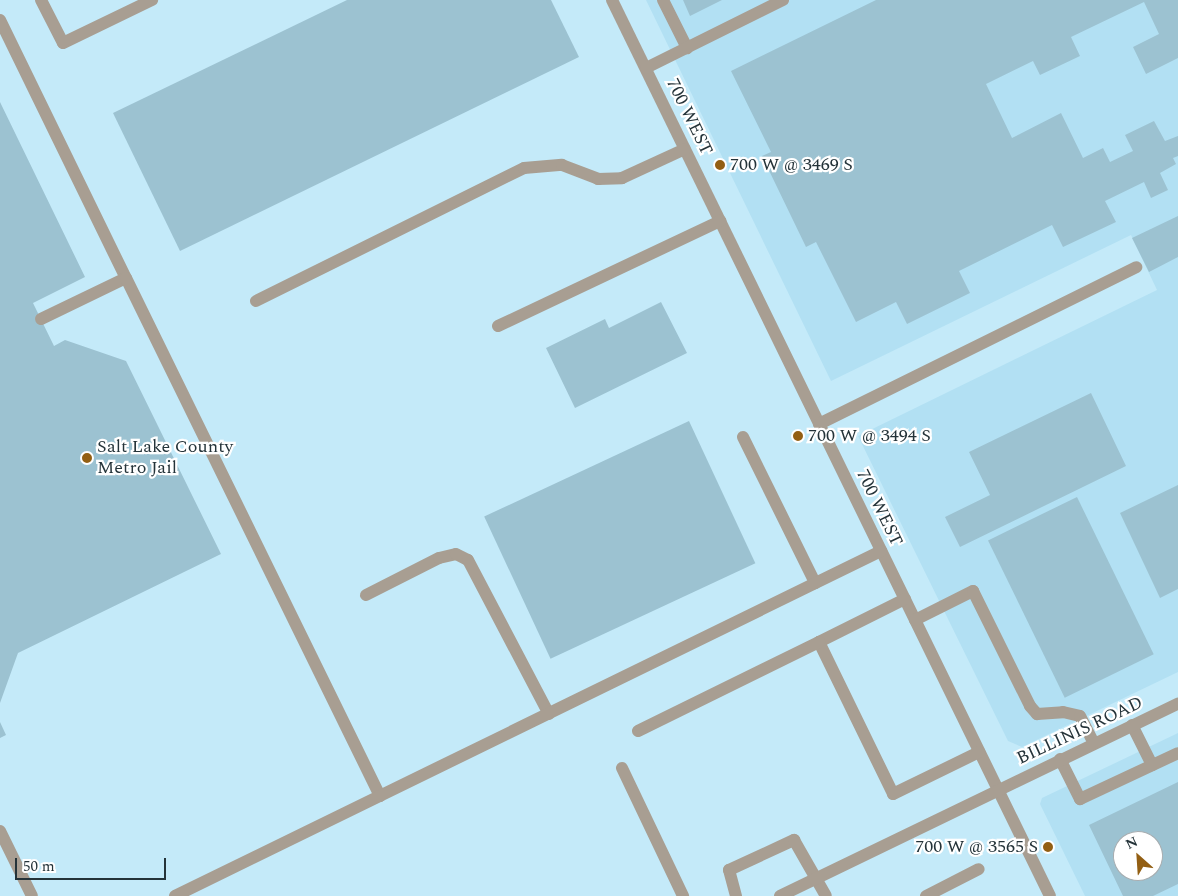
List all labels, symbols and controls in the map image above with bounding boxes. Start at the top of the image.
street label: 700 WEST [661,75,717,159]
place label: 700 W @ 3469 S [730,154,853,176]
marker: 700 W @ 3469 S [714,159,726,171]
place label: 700 W @ 3494 S [808,425,931,447]
marker: 700 W @ 3494 S [792,430,804,442]
place label: Salt Lake County Metro Jail [97,437,233,479]
marker: Salt Lake County Metro Jail [81,452,93,464]
street label: 700 WEST [851,466,907,550]
street label: BILLINIS ROAD [1013,692,1147,770]
north arrow [1113,831,1163,881]
text: N [1122,831,1141,855]
place label: 700 W @ 3565 S [915,836,1038,858]
marker: 700 W @ 3565 S [1042,841,1054,853]
scale bar [18,848,169,880]
text: 50 m [23,855,55,878]

